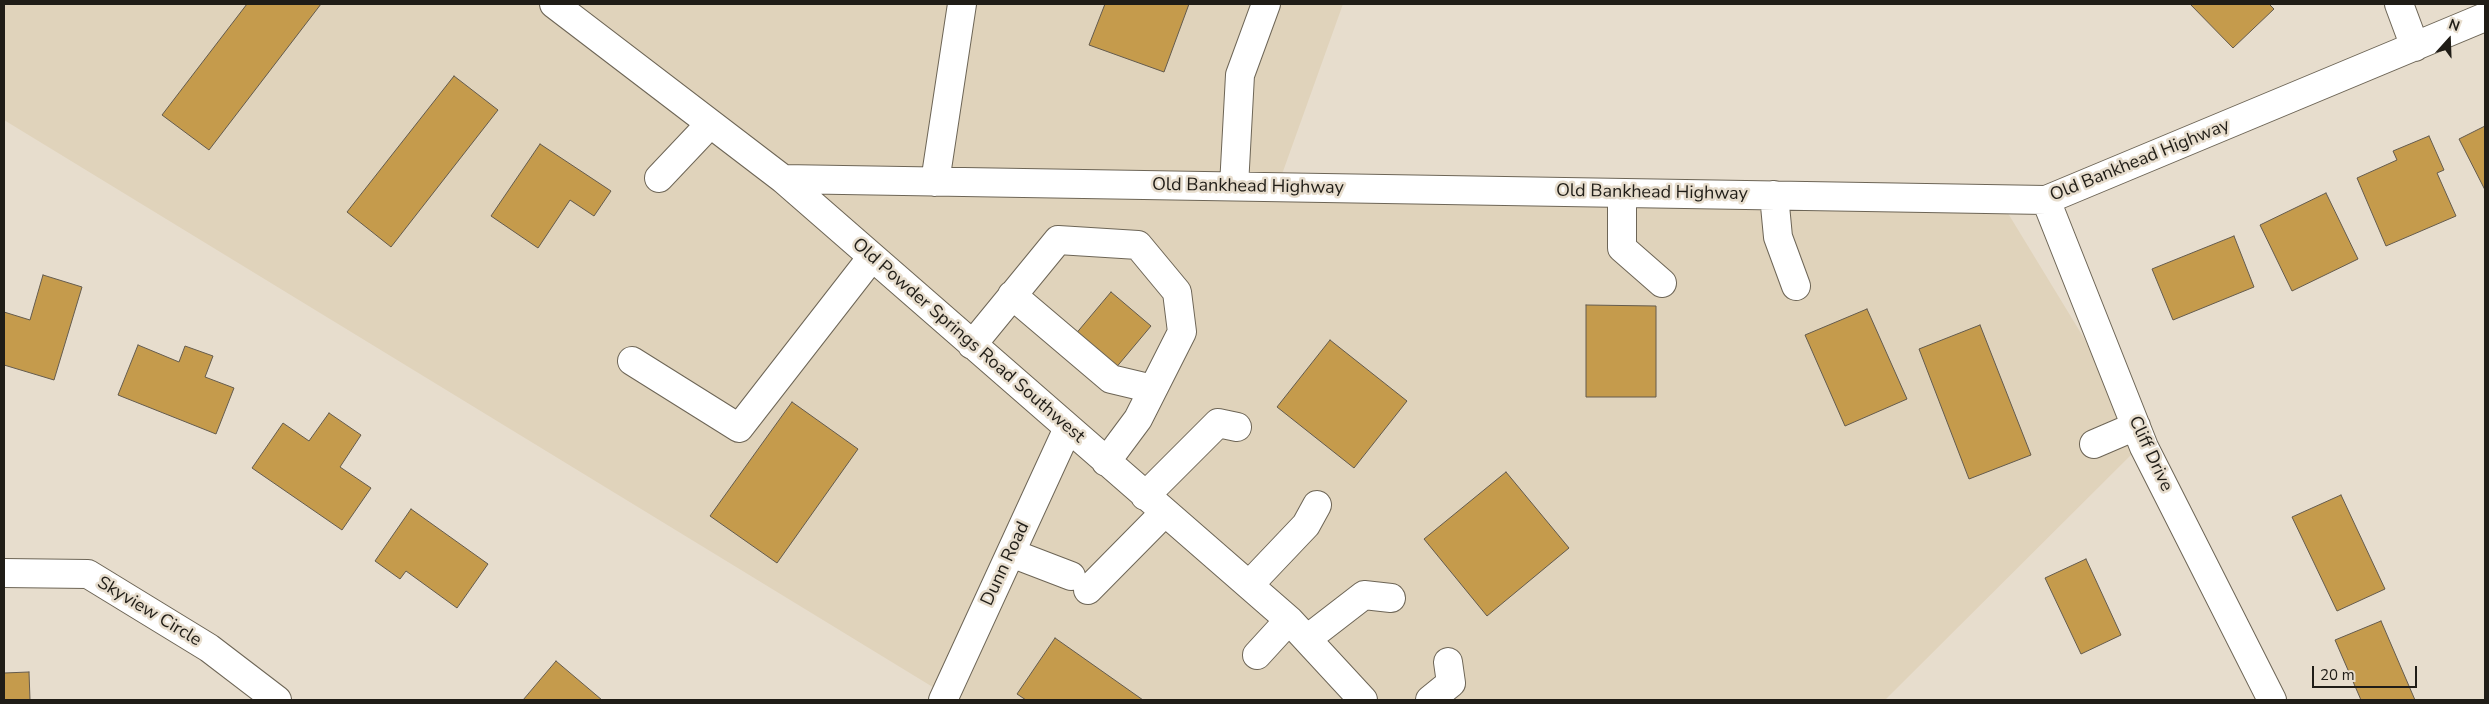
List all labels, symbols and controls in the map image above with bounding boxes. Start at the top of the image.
north arrow [2424,15,2474,65]
text: N [2446,15,2462,36]
street label: Old Bankhead Highway [2047,115,2233,207]
street label: Old Bankhead Highway [1152,175,1344,199]
street label: Old Bankhead Highway [1556,181,1748,205]
street label: Old Powder Springs Road Southwest [847,234,1089,448]
street label: Cliff Drive [2123,413,2177,495]
street label: Dunn Road [977,518,1035,610]
street label: Skyview Circle [93,572,205,652]
scale bar [2314,656,2419,688]
text: 20 m [2320,665,2355,685]

